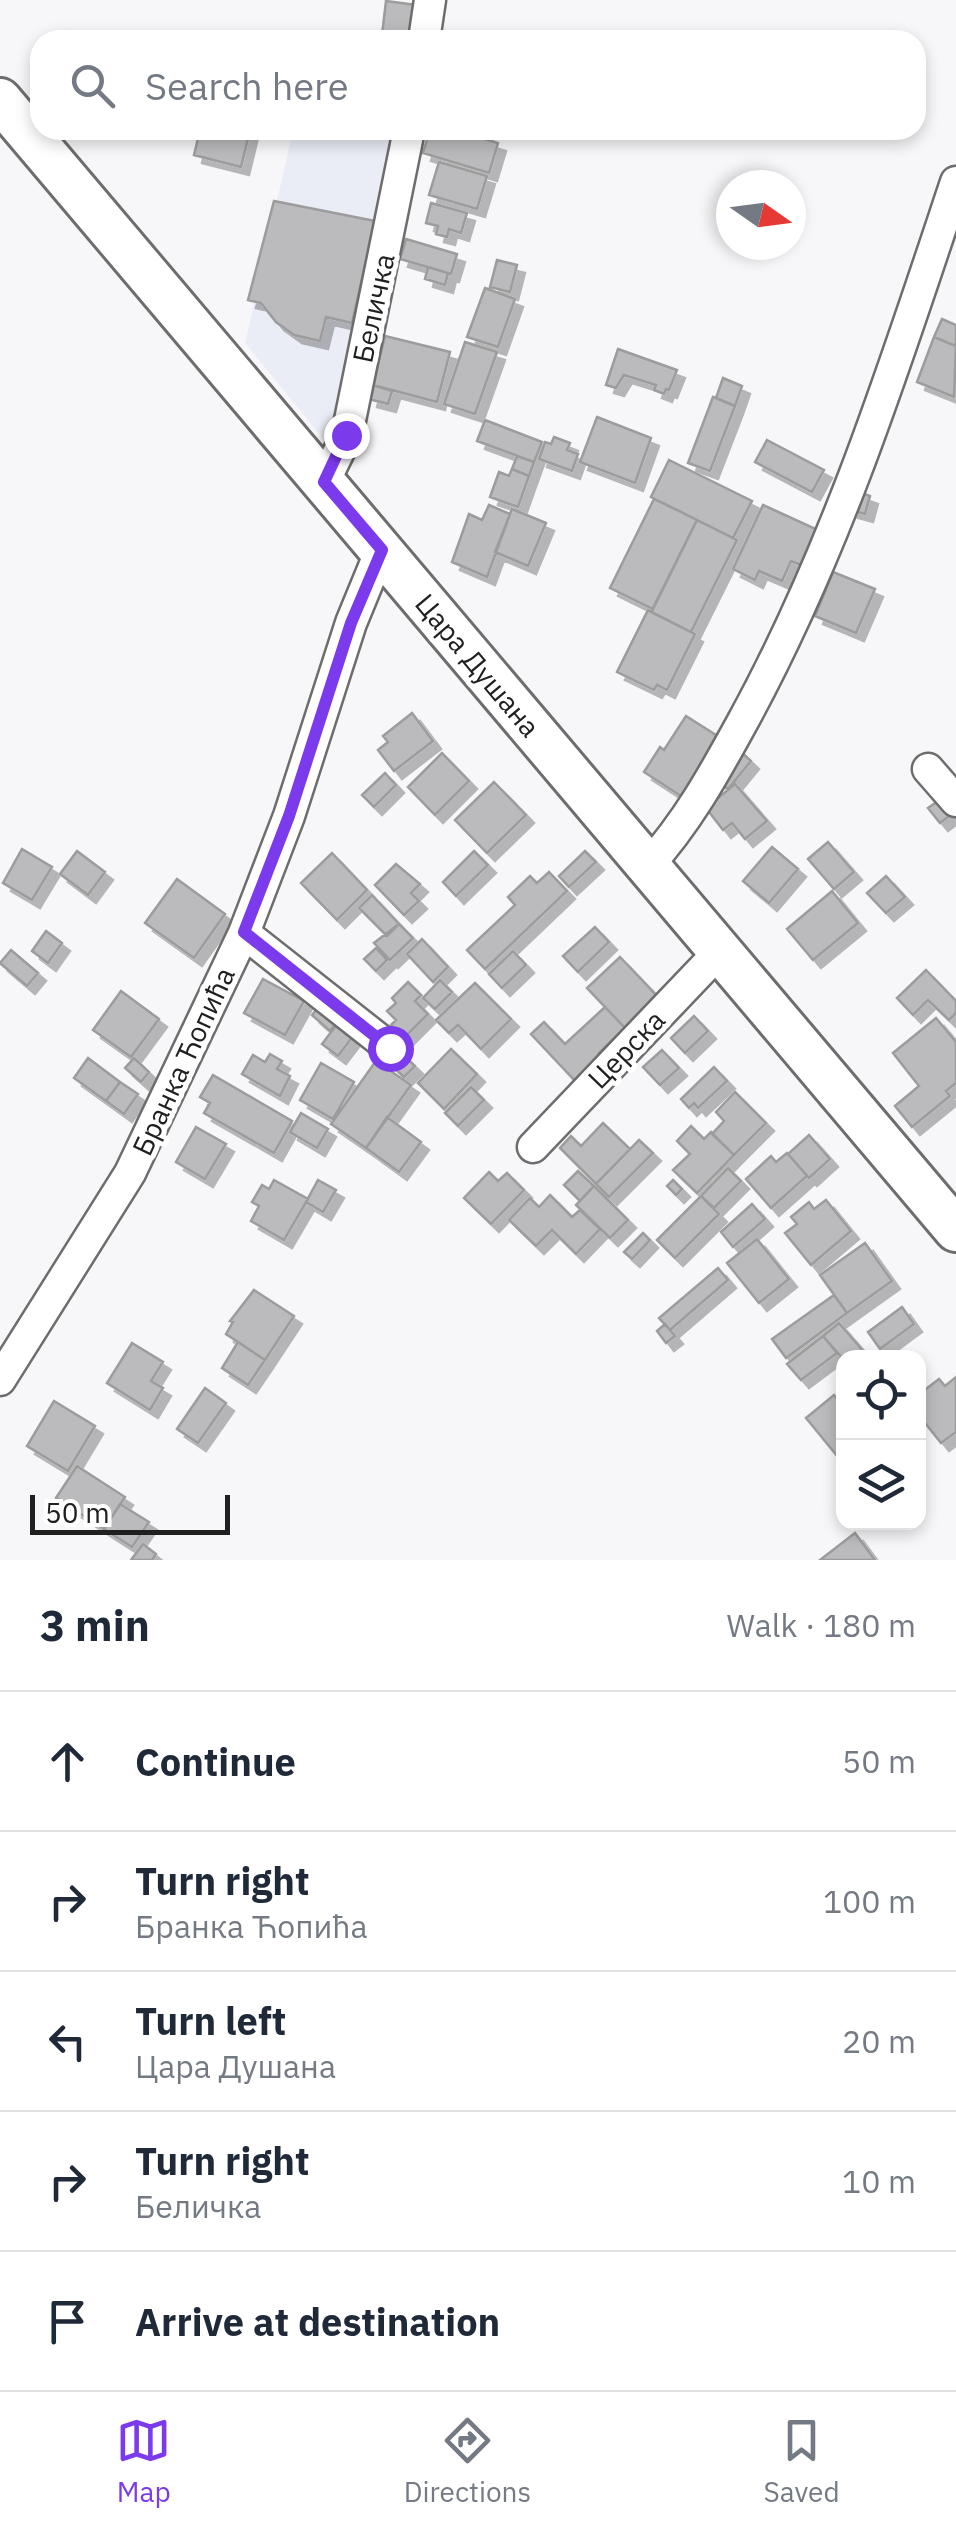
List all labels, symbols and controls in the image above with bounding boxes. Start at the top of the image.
search box [30,30,926,140]
icon: search [65,58,120,113]
text: Search here [145,61,349,110]
north arrow [716,170,806,260]
street label: Беличка [343,250,403,366]
route end [324,413,370,459]
street label: Цара Душана [407,586,549,744]
street label: Бранка Ћопића [123,961,243,1161]
street label: Церска [579,1002,673,1096]
route start [368,1026,414,1072]
map controls [836,1350,926,1530]
button: locate [836,1350,926,1440]
button: layers [836,1440,926,1530]
scale bar [30,1490,230,1534]
text: 50 m [45,1494,110,1531]
text: 3 min [40,1598,150,1653]
text: Walk · 180 m [727,1604,916,1646]
icon: ahead [40,1734,95,1789]
text: Continue [135,1737,296,1786]
text: 50 m [842,1740,916,1782]
text: Turn right [135,1856,310,1905]
icon: right [40,1874,95,1929]
text: 100 m [823,1880,916,1922]
text: Бранка Ћопића [135,1905,368,1947]
text: Turn left [135,1996,286,2045]
icon: left [40,2014,95,2069]
text: 20 m [842,2020,916,2062]
text: Цара Душана [135,2045,336,2087]
text: Turn right [135,2136,310,2185]
icon: right [40,2154,95,2209]
text: 10 m [842,2160,916,2202]
text: Беличка [135,2185,261,2227]
icon: arrive [40,2294,95,2349]
text: Arrive at destination [135,2297,500,2346]
tab: Map [116,2413,171,2510]
tab: Directions [404,2413,531,2510]
tab: Saved [764,2413,840,2510]

